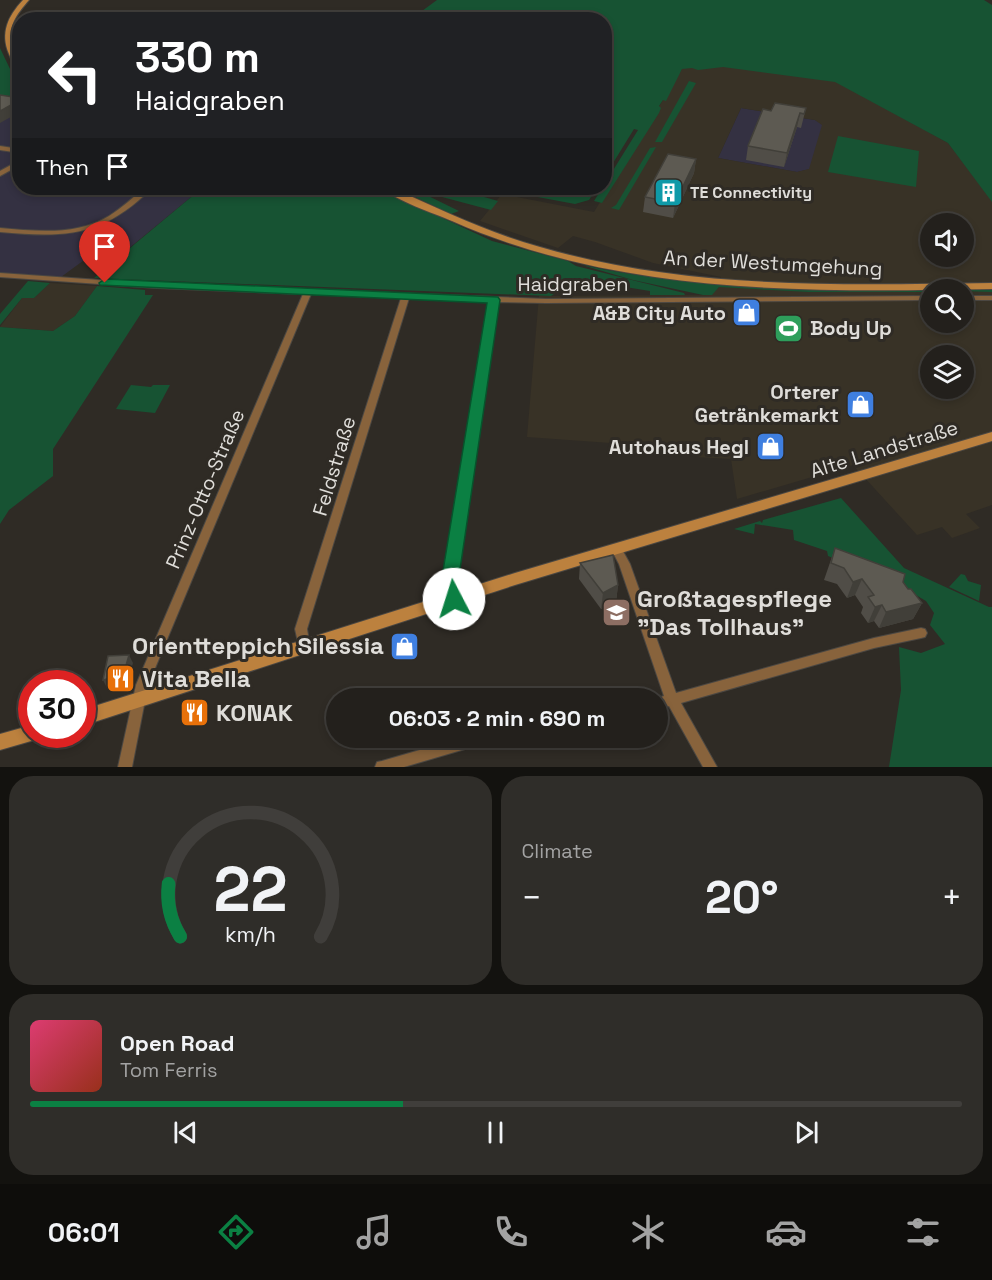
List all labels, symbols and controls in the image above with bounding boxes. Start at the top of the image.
text: 330 m [135,31,260,84]
icon: left [36,36,114,114]
text: Haidgraben [135,83,285,118]
icon: arrive [101,150,134,183]
text: Then [36,153,89,181]
building icon: TE Connectivity [653,176,685,208]
place label: TE Connectivity [690,182,812,203]
map controls [920,213,974,399]
button: sound [920,213,974,267]
pin [79,221,130,283]
icon: arrive [88,230,121,263]
street label: An der Westumgehung [663,244,883,282]
street label: Haidgraben [518,271,628,297]
button: search [920,279,974,333]
shop icon: A&B City Auto [731,297,763,329]
place label: A&B City Auto [593,300,726,326]
sports icon: Body Up [773,312,805,344]
place label: Body Up [810,315,892,341]
button: layers [920,345,974,399]
place label: Orterer Getränkemarkt [695,379,839,428]
shop icon: Orterer Getränkemarkt [844,388,876,420]
street label: Prinz-Otto-Straße [160,405,250,573]
street label: Feldstraße [307,413,361,519]
street label: Alte Landstraße [807,414,961,484]
shop icon: Autohaus Hegl [754,431,786,463]
place label: Autohaus Hegl [609,434,749,460]
position arrow [422,567,486,631]
place label: Großtagespflege "Das Tollhaus" [637,583,832,642]
school or university icon: Großtagespflege "Das Tollhaus" [600,597,632,629]
place label: Orientteppich Silessia [132,630,384,661]
shop icon: Orientteppich Silessia [389,630,421,662]
restaurant icon: Vita Bella [105,663,137,695]
place label: Vita Bella [142,663,251,694]
speed limit sign: 30 [18,670,96,748]
restaurant icon: KONAK [179,697,211,729]
place label: KONAK [216,697,293,728]
text: 06:03 · 2 min · 690 m [389,704,605,732]
text: Climate [522,838,593,864]
text: 22 [213,850,287,929]
text: 20° [705,869,779,926]
text: − [522,877,542,919]
text: + [942,877,962,919]
text: km/h [225,922,276,949]
text: Open Road [120,1029,235,1057]
text: Tom Ferris [120,1057,218,1083]
icon: previous [169,1116,202,1149]
icon: pause [479,1116,512,1149]
icon: next [790,1116,823,1149]
icon: directions [215,1211,257,1253]
icon: music [353,1211,395,1253]
icon: phone [490,1211,532,1253]
icon: climate [627,1211,669,1253]
icon: car [765,1211,807,1253]
icon: filters [902,1211,944,1253]
text: 06:01 [48,1215,120,1250]

